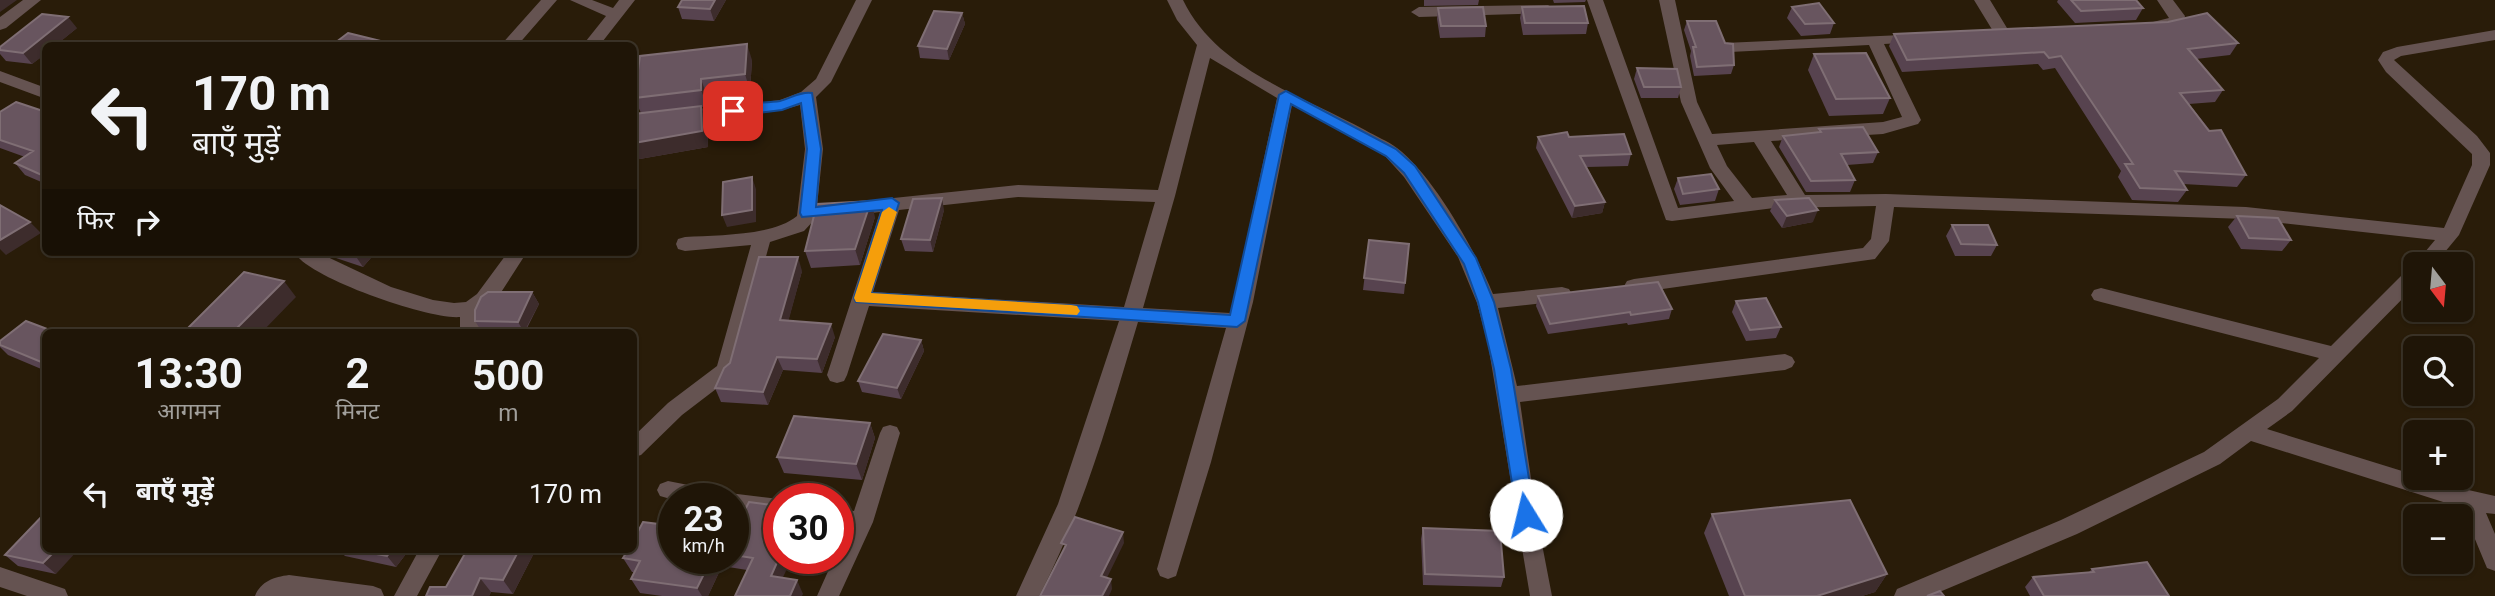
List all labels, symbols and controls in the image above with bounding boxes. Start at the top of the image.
text: 170 m [192,65,331,122]
icon: left [77,70,168,161]
pin [703,81,763,141]
icon: arrive [714,92,752,130]
text: बाएँ मुड़ें [192,124,280,162]
icon: right [128,203,166,241]
text: फिर [77,205,114,235]
north arrow [2403,252,2473,322]
map controls [2403,252,2473,574]
button: search [2403,336,2473,406]
text: 13:30 [135,349,243,398]
text: 2 [345,349,370,398]
text: 500 [472,351,544,400]
text: आगमन [157,398,220,425]
text: मिनट [335,398,380,425]
text: m [498,400,518,427]
button: + [2403,420,2473,490]
icon: left [77,475,115,513]
text: बाएँ मुड़ें [136,476,214,506]
position arrow [1489,478,1563,552]
text: 170 m [529,479,602,509]
speed limit sign: 30 [763,483,854,574]
text: 23 [683,499,724,540]
button: − [2403,504,2473,574]
text: km/h [682,535,725,556]

